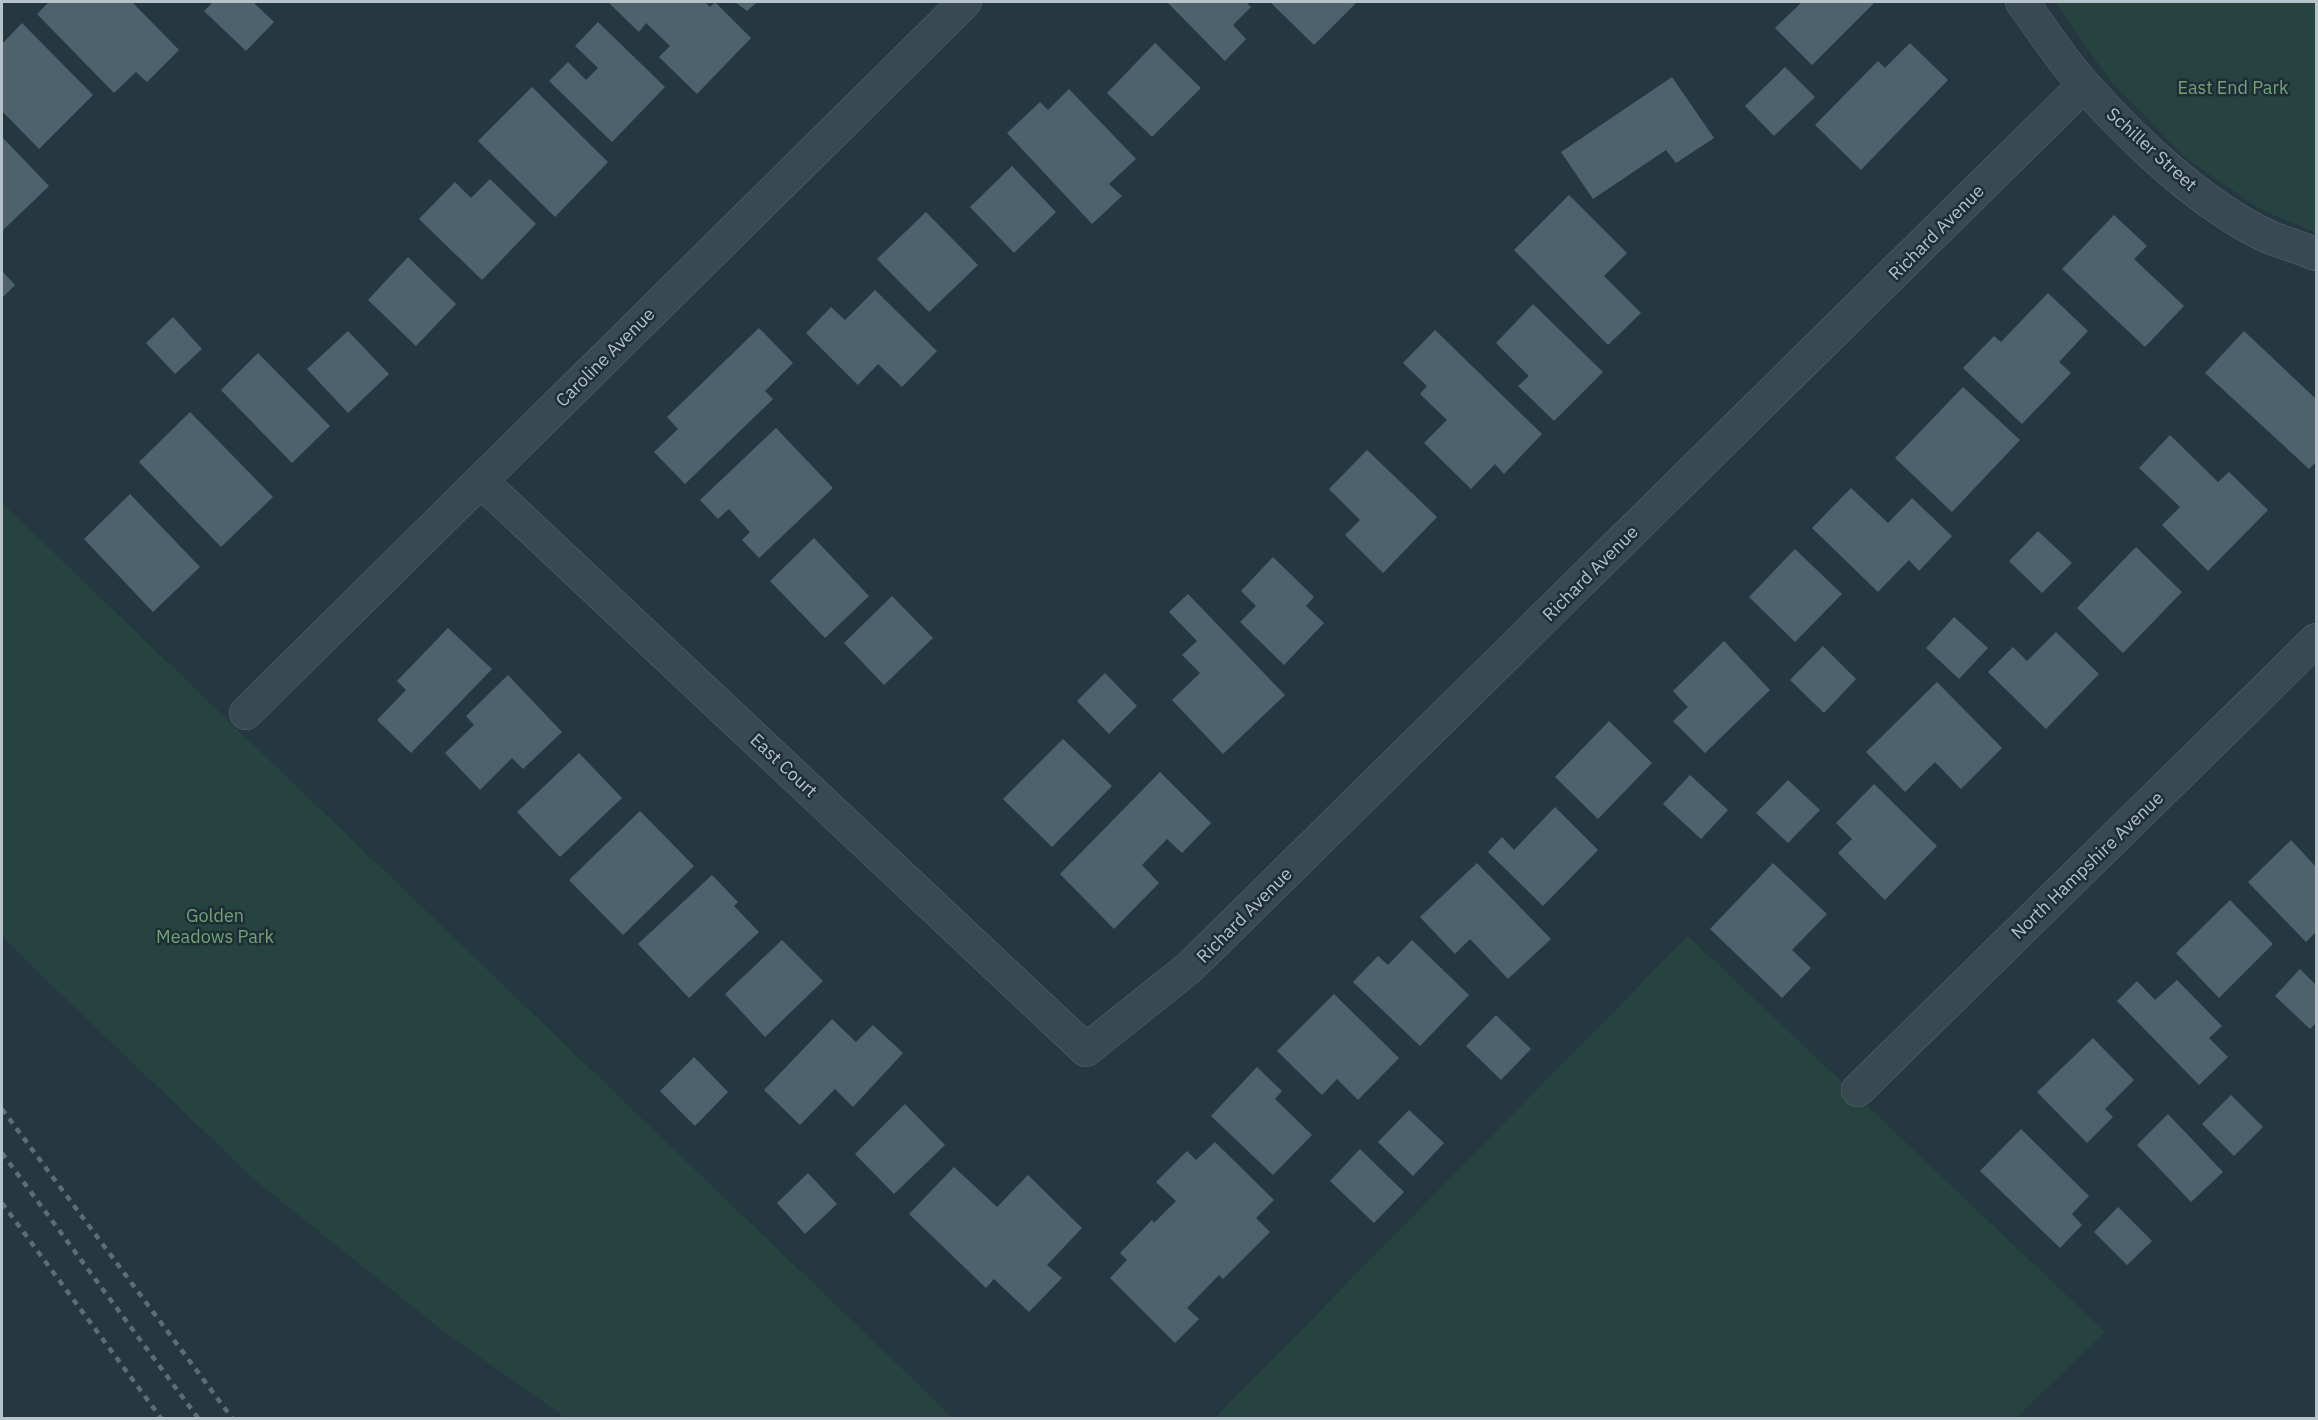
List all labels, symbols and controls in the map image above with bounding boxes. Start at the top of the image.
park label: East End Park [2177,76,2289,99]
street label: Schiller Street [2102,102,2202,196]
street label: Richard Avenue [1883,179,1989,285]
street label: Caroline Avenue [550,302,660,412]
street label: Richard Avenue [1537,520,1643,626]
street label: East Court [746,728,822,802]
street label: North Hampshire Avenue [2006,786,2168,944]
street label: Richard Avenue [1191,862,1297,968]
park label: Golden Meadows Park [156,904,274,948]

